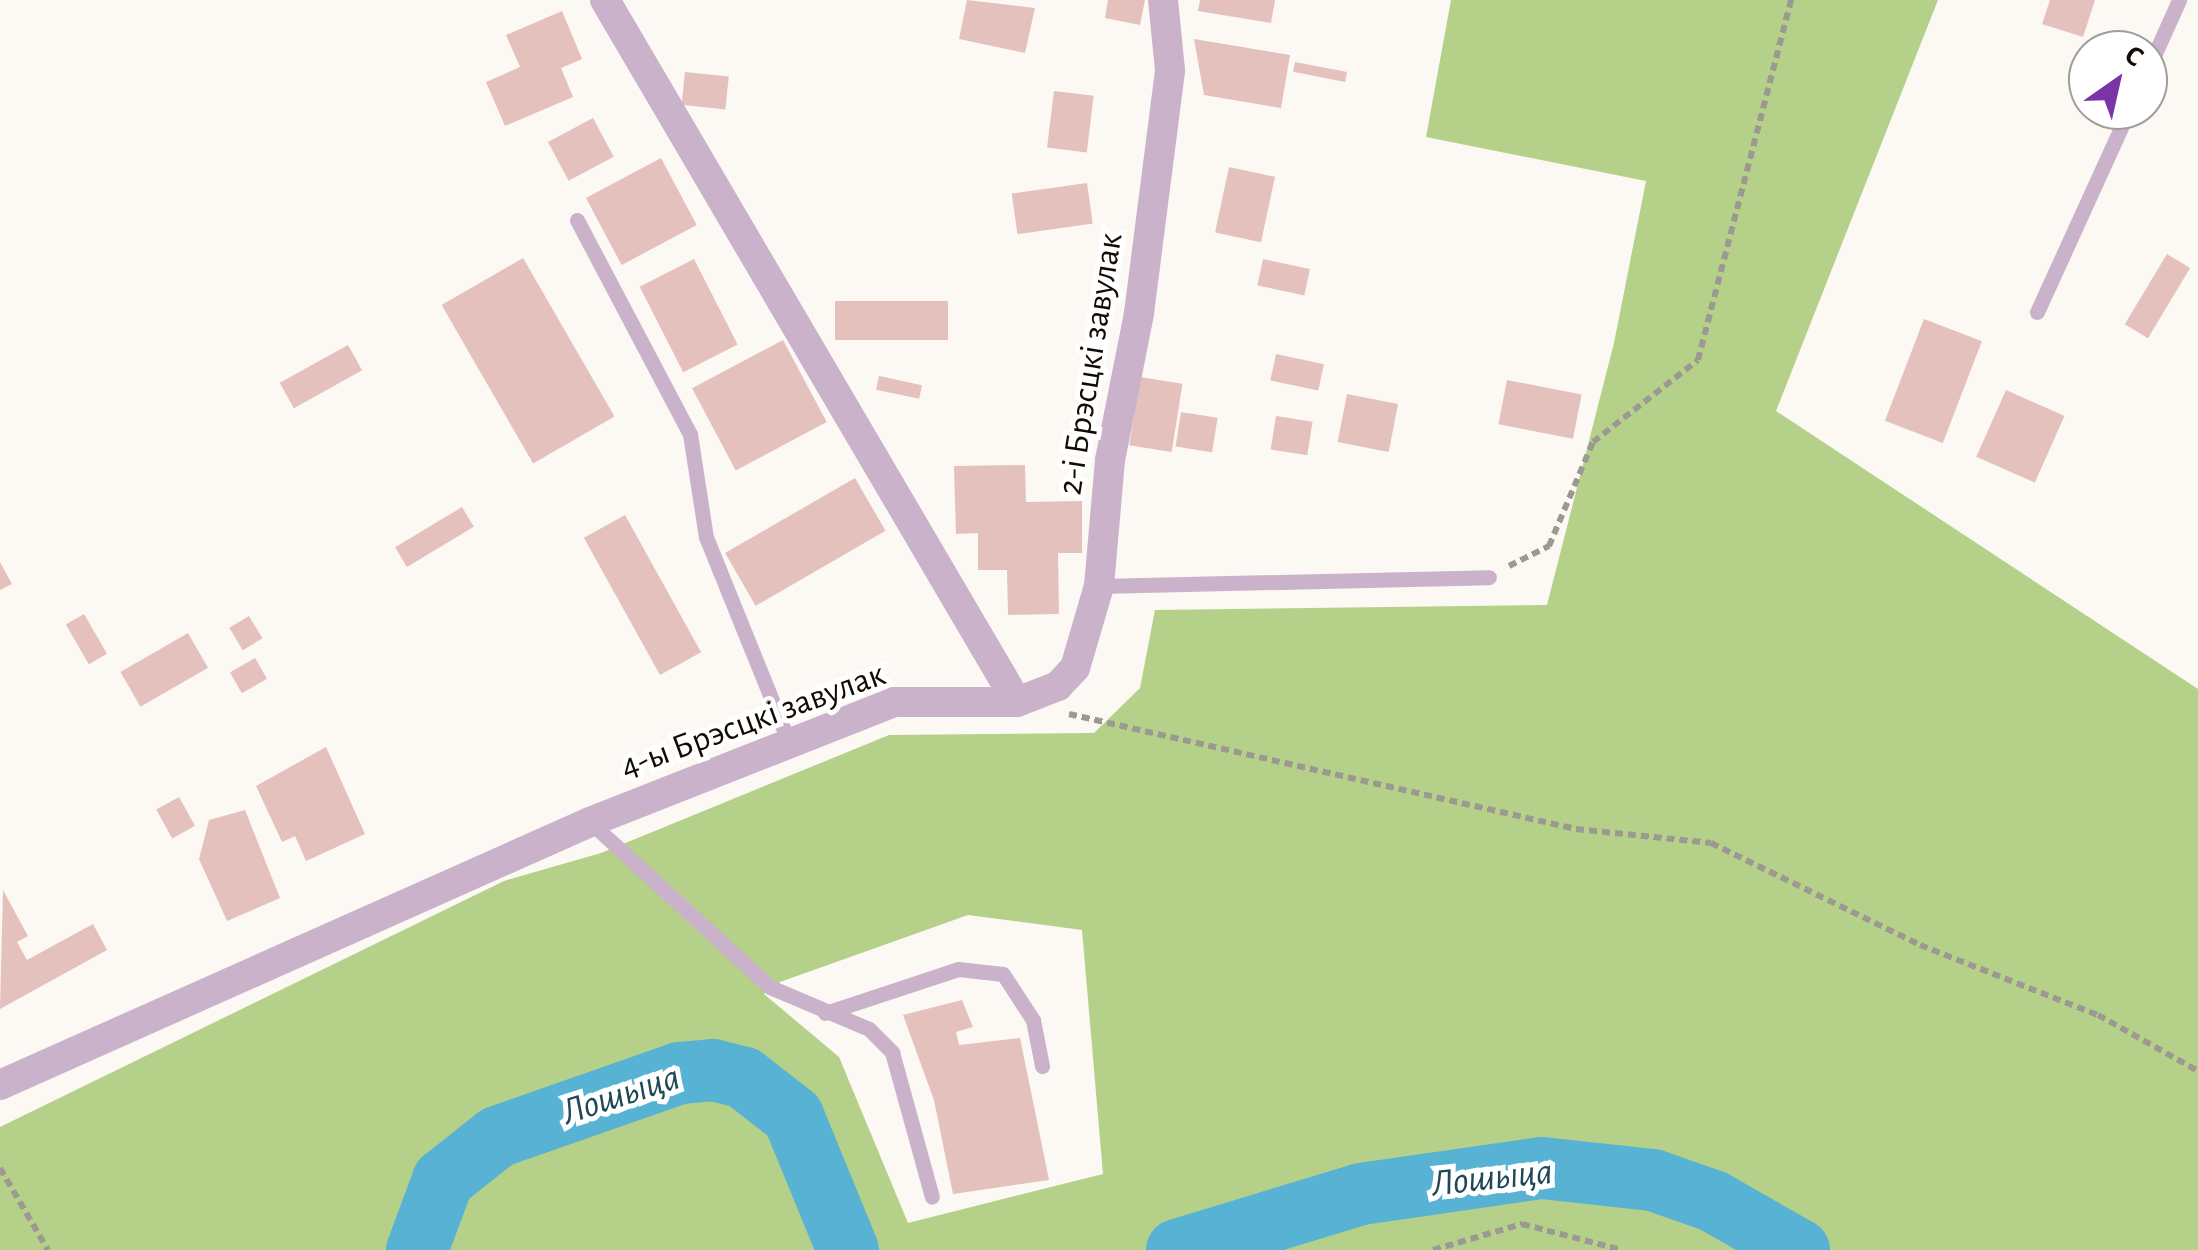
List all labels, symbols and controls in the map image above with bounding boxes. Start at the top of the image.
north arrow [2068,30,2168,130]
text: С [2119,41,2148,73]
street label: 2-і Брэсцкі завулак [1050,230,1132,498]
street label: 4-ы Брэсцкі завулак [615,654,891,788]
water label: Лошыца [556,1056,686,1136]
water label: Лошыца [1429,1150,1555,1208]

